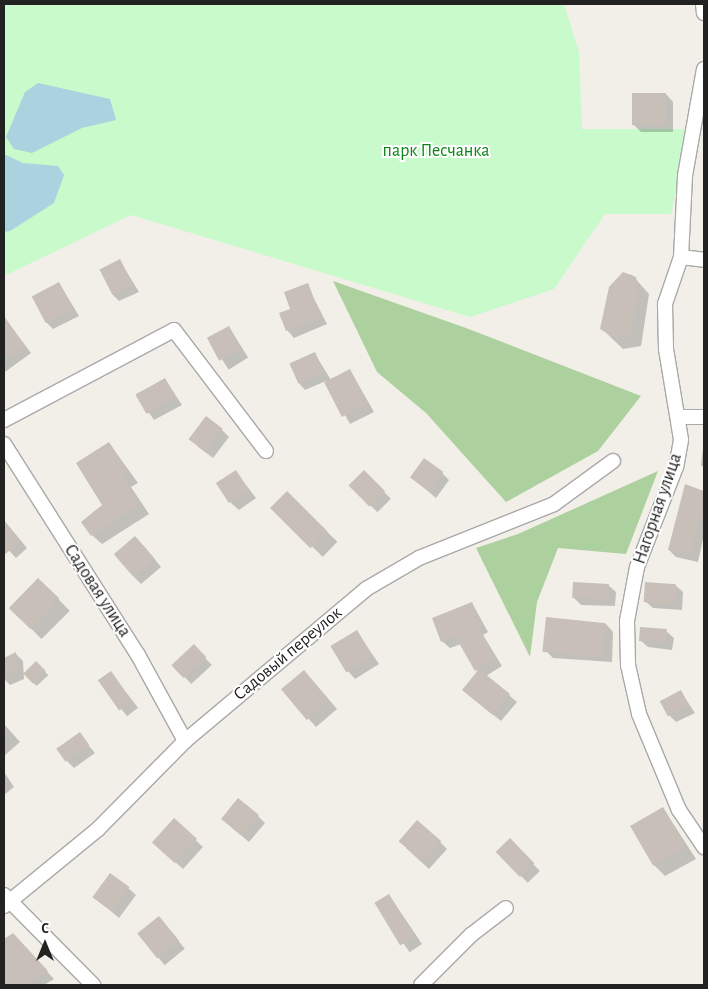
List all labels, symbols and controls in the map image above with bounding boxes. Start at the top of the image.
park label: парк Песчанка [383,140,489,162]
street label: Нагорная улица [629,451,687,567]
street label: Садовая улица [59,540,135,642]
street label: Садовый переулок [229,602,347,706]
north arrow [20,919,70,969]
text: С [41,922,49,936]

